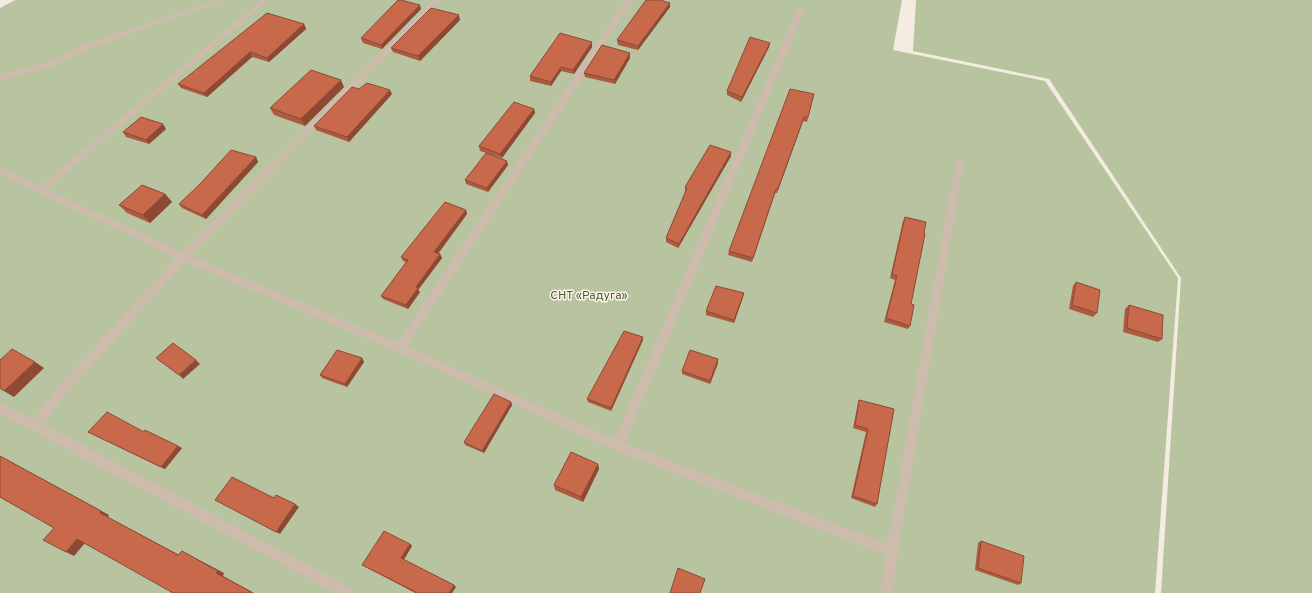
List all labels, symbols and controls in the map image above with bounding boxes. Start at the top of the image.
park label: СНТ «Радуга» [550,288,628,304]

